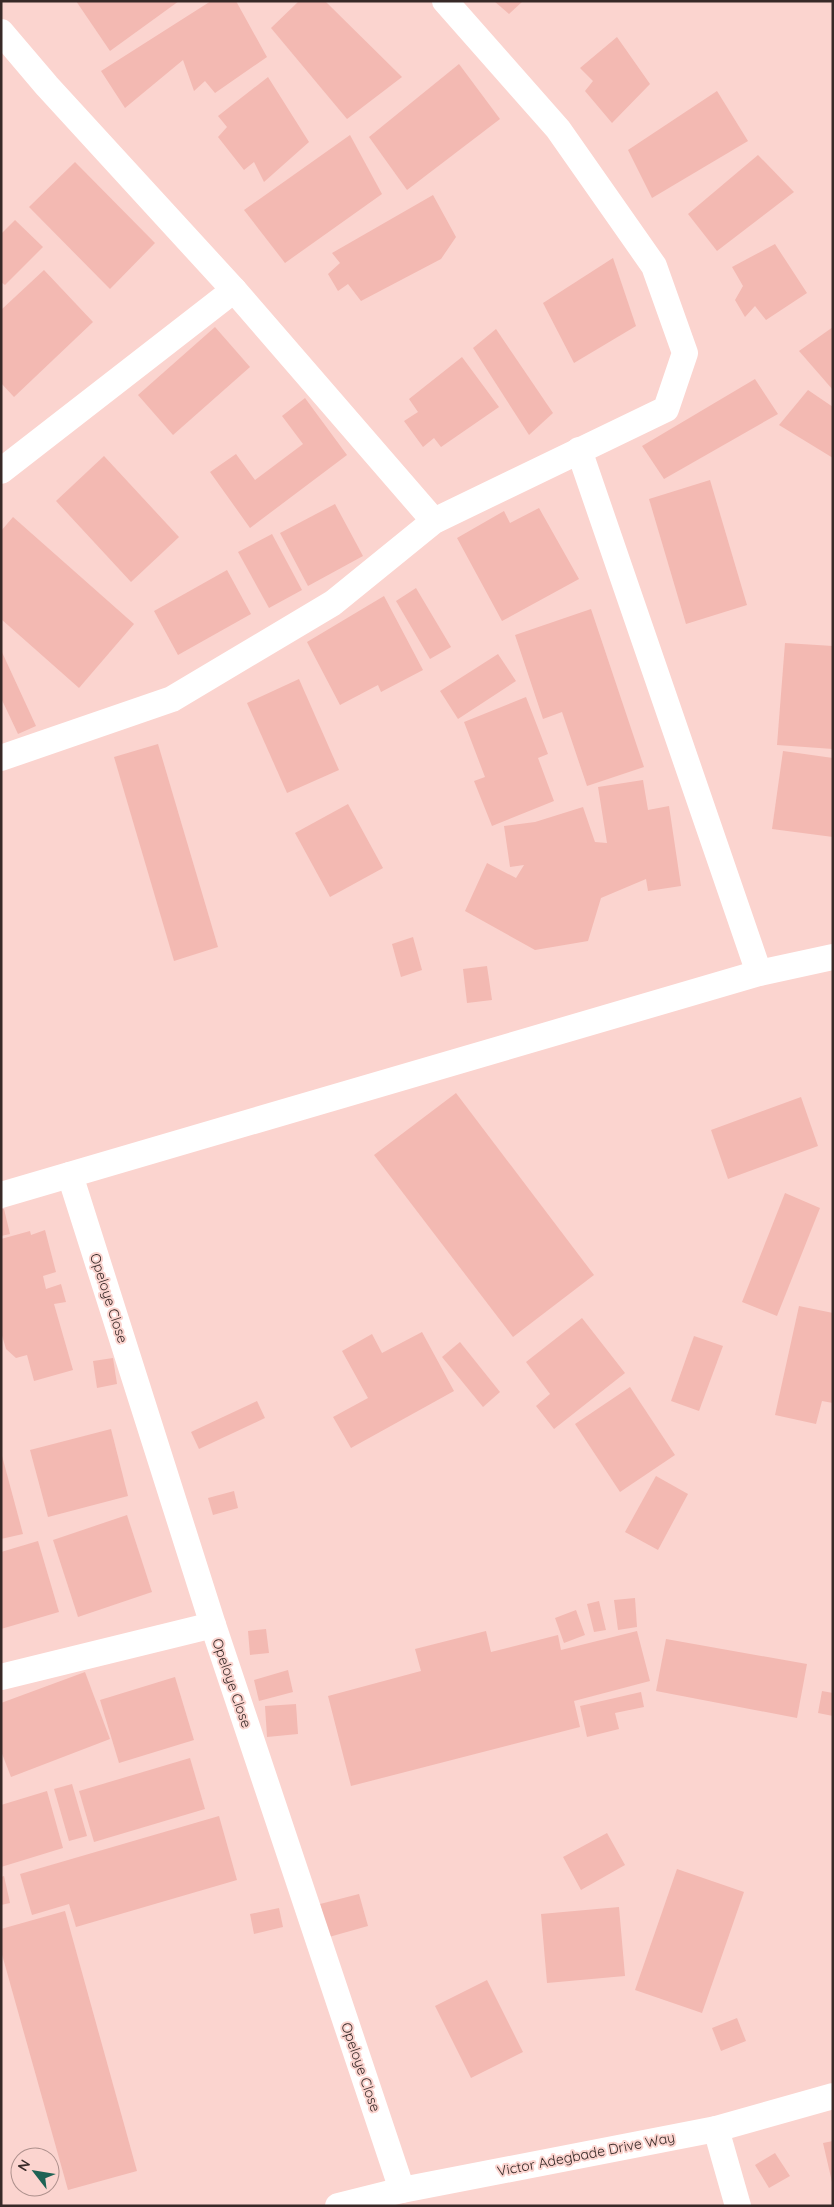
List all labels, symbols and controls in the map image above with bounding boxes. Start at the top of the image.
street label: Opeloye Close [86,1251,132,1345]
street label: Opeloye Close [208,1636,256,1730]
street label: Opeloye Close [337,2020,385,2114]
street label: Victor Adegbade Drive Way [496,2128,676,2180]
north arrow [10,2147,60,2197]
text: N [13,2156,34,2174]

